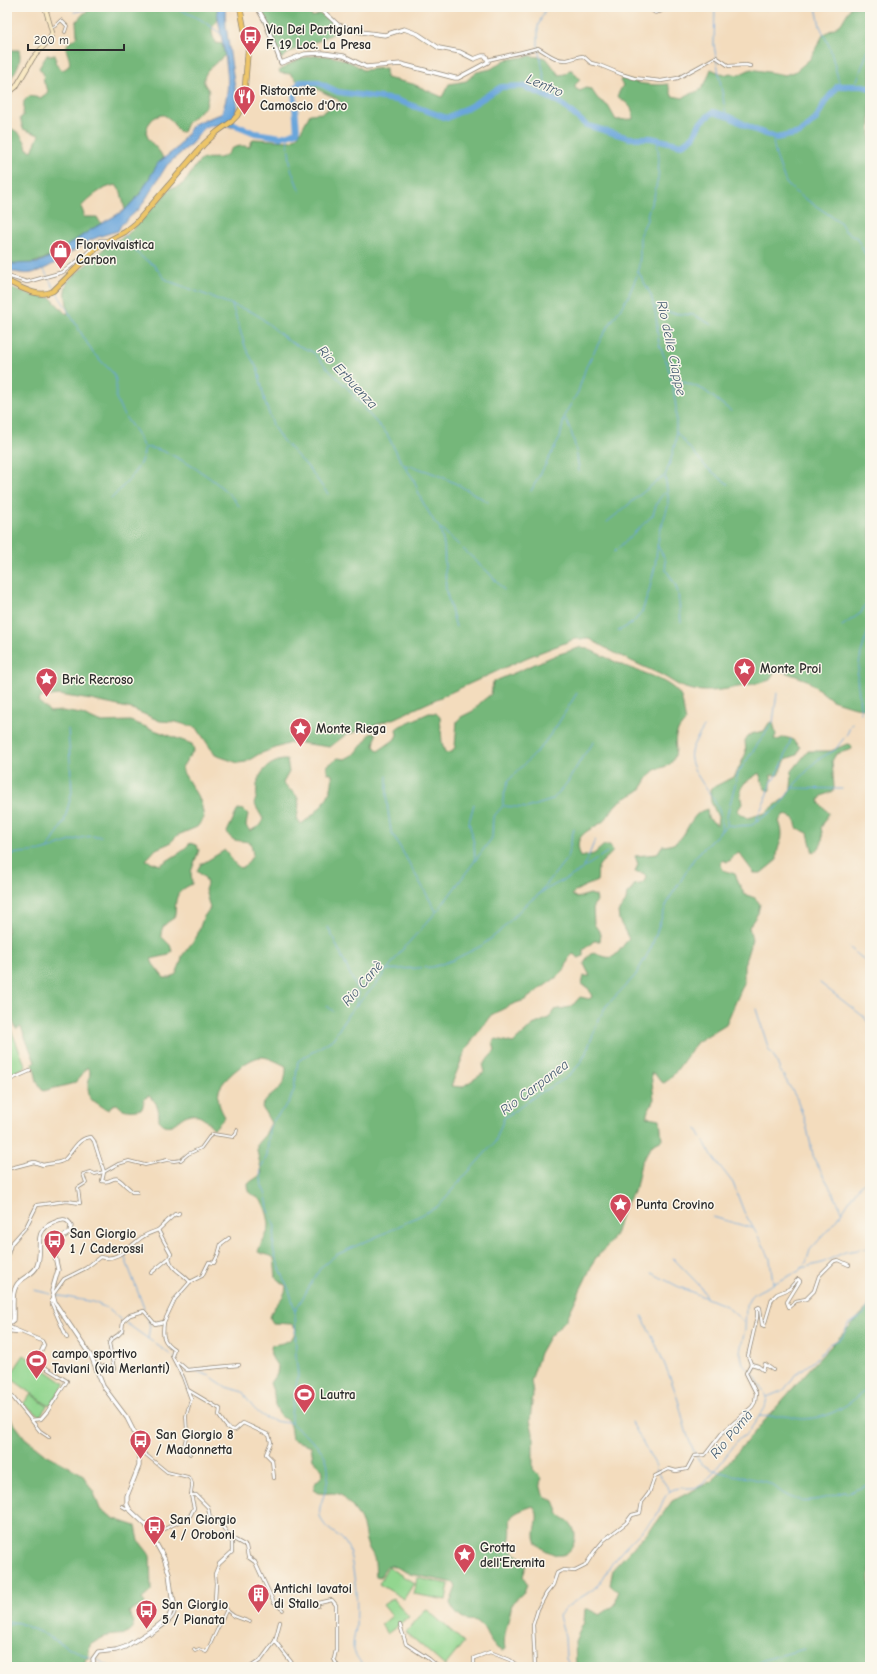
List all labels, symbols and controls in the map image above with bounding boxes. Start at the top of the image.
place label: Via Dei Partigiani F. 19 Loc. La Presa [266,22,371,52]
bus stop icon: Via Dei Partigiani F. 19 Loc. La Presa [237,23,263,56]
scale bar [28,26,124,52]
text: 200 m [34,33,69,47]
water label: Lentro [524,70,566,101]
place label: Ristorante Camoscio d'Oro [260,83,347,113]
restaurant icon: Ristorante Camoscio d'Oro [232,84,258,117]
place label: Florovivaistica Carbon [76,237,154,267]
shop icon: Florovivaistica Carbon [47,238,73,271]
water label: Rio delle Ciappe [653,299,690,397]
water label: Rio Erbuenza [314,342,381,412]
place icon: Monte Proi [732,655,758,688]
place label: Monte Proi [760,661,821,676]
place icon: Bric Recroso [34,666,60,699]
place label: Bric Recroso [62,672,133,687]
place icon: Monte Riega [288,715,314,748]
place label: Monte Riega [316,721,386,736]
water label: Rio Canè [338,957,387,1009]
water label: Rio Carpanea [497,1056,572,1119]
place icon: Punta Crovino [608,1191,634,1224]
place label: Punta Crovino [636,1197,714,1212]
place label: San Giorgio 1 / Caderossi [70,1226,144,1256]
bus stop icon: San Giorgio 1 / Caderossi [41,1227,67,1260]
place label: campo sportivo Taviani (via Merlanti) [52,1346,170,1376]
sports icon: campo sportivo Taviani (via Merlanti) [24,1347,50,1380]
sports icon: Lautra [292,1381,318,1414]
place label: Lautra [320,1387,356,1402]
water label: Rio Pomà [706,1407,756,1462]
place label: San Giorgio 8 / Madonnetta [156,1427,234,1457]
bus stop icon: San Giorgio 8 / Madonnetta [127,1428,153,1461]
place label: San Giorgio 4 / Oroboni [170,1512,237,1542]
bus stop icon: San Giorgio 4 / Oroboni [142,1513,168,1546]
place label: Grotta dell'Eremita [480,1540,545,1570]
place icon: Grotta dell'Eremita [451,1541,477,1574]
place label: Antichi lavatoi di Stallo [274,1581,352,1611]
building icon: Antichi lavatoi di Stallo [246,1582,272,1615]
place label: San Giorgio 5 / Pianata [162,1597,229,1627]
bus stop icon: San Giorgio 5 / Pianata [133,1598,159,1631]

